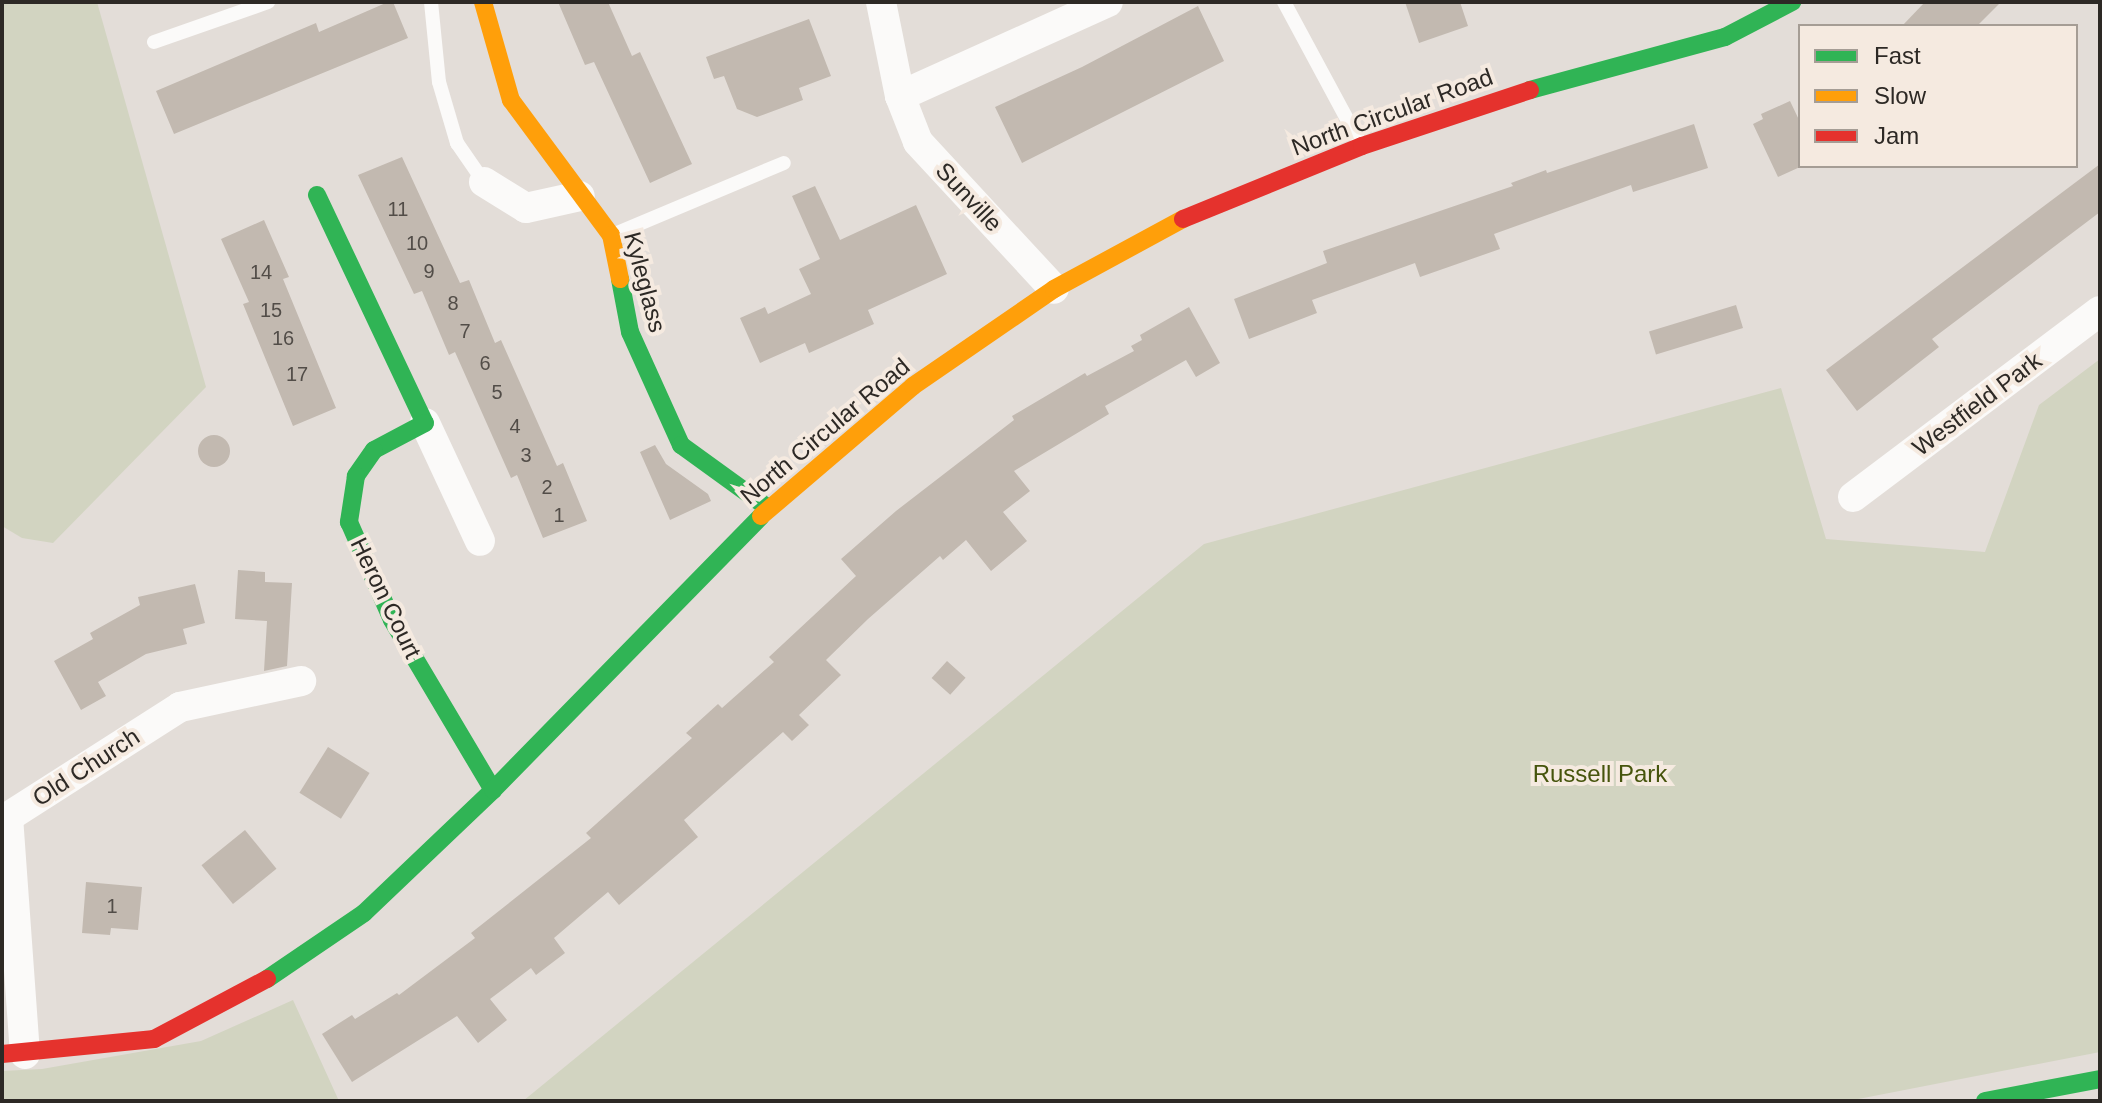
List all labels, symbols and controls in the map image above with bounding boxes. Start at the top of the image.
legend [1798,24,2078,168]
text: Fast [1874,42,1921,69]
street label: North Circular Road [1287,62,1497,162]
text: Slow [1874,82,1926,109]
text: Jam [1874,122,1919,149]
street label: Sunville [930,156,1008,238]
house number: 11 [388,197,408,221]
street label: Kyleglass [618,229,672,335]
house number: 10 [406,231,428,255]
house number: 9 [423,259,435,283]
house number: 14 [250,260,272,284]
house number: 8 [447,291,459,315]
house number: 15 [260,298,282,322]
house number: 7 [459,319,471,343]
house number: 16 [272,326,294,350]
street label: Westfield Park [1907,346,2047,462]
house number: 6 [479,351,491,375]
street label: North Circular Road [735,352,915,510]
house number: 17 [286,362,308,386]
house number: 5 [491,380,503,404]
house number: 4 [509,414,521,438]
house number: 3 [520,443,532,467]
house number: 2 [541,475,553,499]
house number: 1 [553,503,565,527]
street label: Heron Court [344,533,428,663]
street label: Old Church [27,722,145,812]
park label: Russell Park [1533,760,1667,788]
house number: 1 [106,894,118,918]

